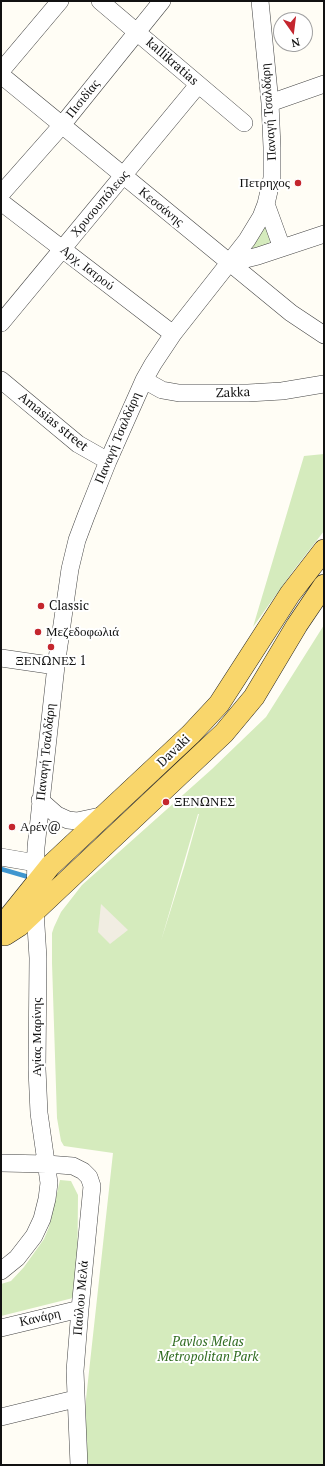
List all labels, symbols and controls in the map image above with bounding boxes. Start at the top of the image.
north arrow [273,12,313,52]
street label: kallikratias [143,35,201,89]
text: N [290,35,301,50]
street label: Παναγή Τσαλδάρη [258,63,280,161]
street label: Πισιδίας [63,77,103,121]
street label: Χρυσουπόλεως [68,167,132,241]
place label: Πετρηχος [240,175,290,191]
marker: Πετρηχος [293,178,303,188]
street label: Κεσσάνης [135,184,187,230]
street label: Αρχ. Ιατρού [57,242,117,294]
street label: Zakka [216,385,250,401]
street label: Amasias street [15,389,91,455]
street label: Παναγή Τσαλδάρη [92,390,144,486]
place label: Classic [49,598,89,614]
marker: Classic [36,601,46,611]
place label: Μεζεδοφωλιά [46,624,119,640]
marker: Μεζεδοφωλιά [33,627,43,637]
marker: ΞΕΝΩΝΕΣ 1 [46,642,56,652]
place label: ΞΕΝΩΝΕΣ 1 [15,653,87,669]
street label: Παναγή Τσαλδάρη [33,702,59,802]
street label: Davaki [154,732,194,770]
place label: ΞΕΝΩΝΕΣ [174,794,235,810]
marker: ΞΕΝΩΝΕΣ [161,797,171,807]
place label: Αρέν@ [20,819,61,835]
marker: Αρέν@ [7,822,17,832]
street label: Αγίας Μαρίνης [29,997,45,1077]
street label: Παύλου Μελά [70,1260,92,1336]
street label: Κανάρη [18,1306,62,1330]
park label: Pavlos Melas Metropolitan Park [157,1334,259,1365]

